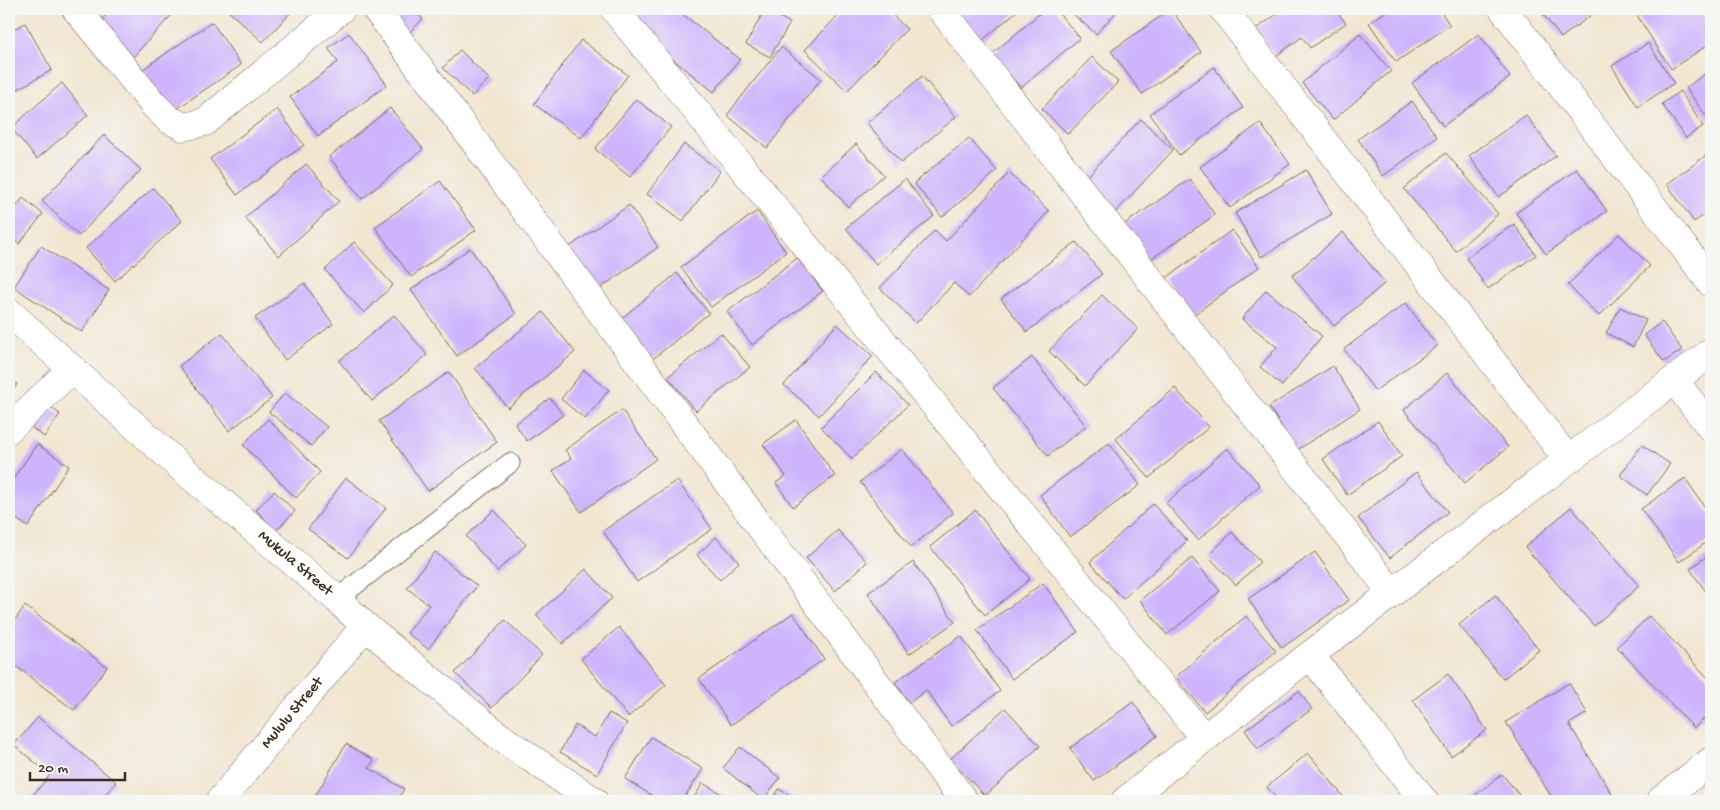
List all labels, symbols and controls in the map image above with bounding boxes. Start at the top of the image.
street label: Mukula Street [254,527,337,602]
street label: Mululu Street [258,672,329,753]
scale bar [30,750,125,782]
text: 20 m [38,760,68,778]

